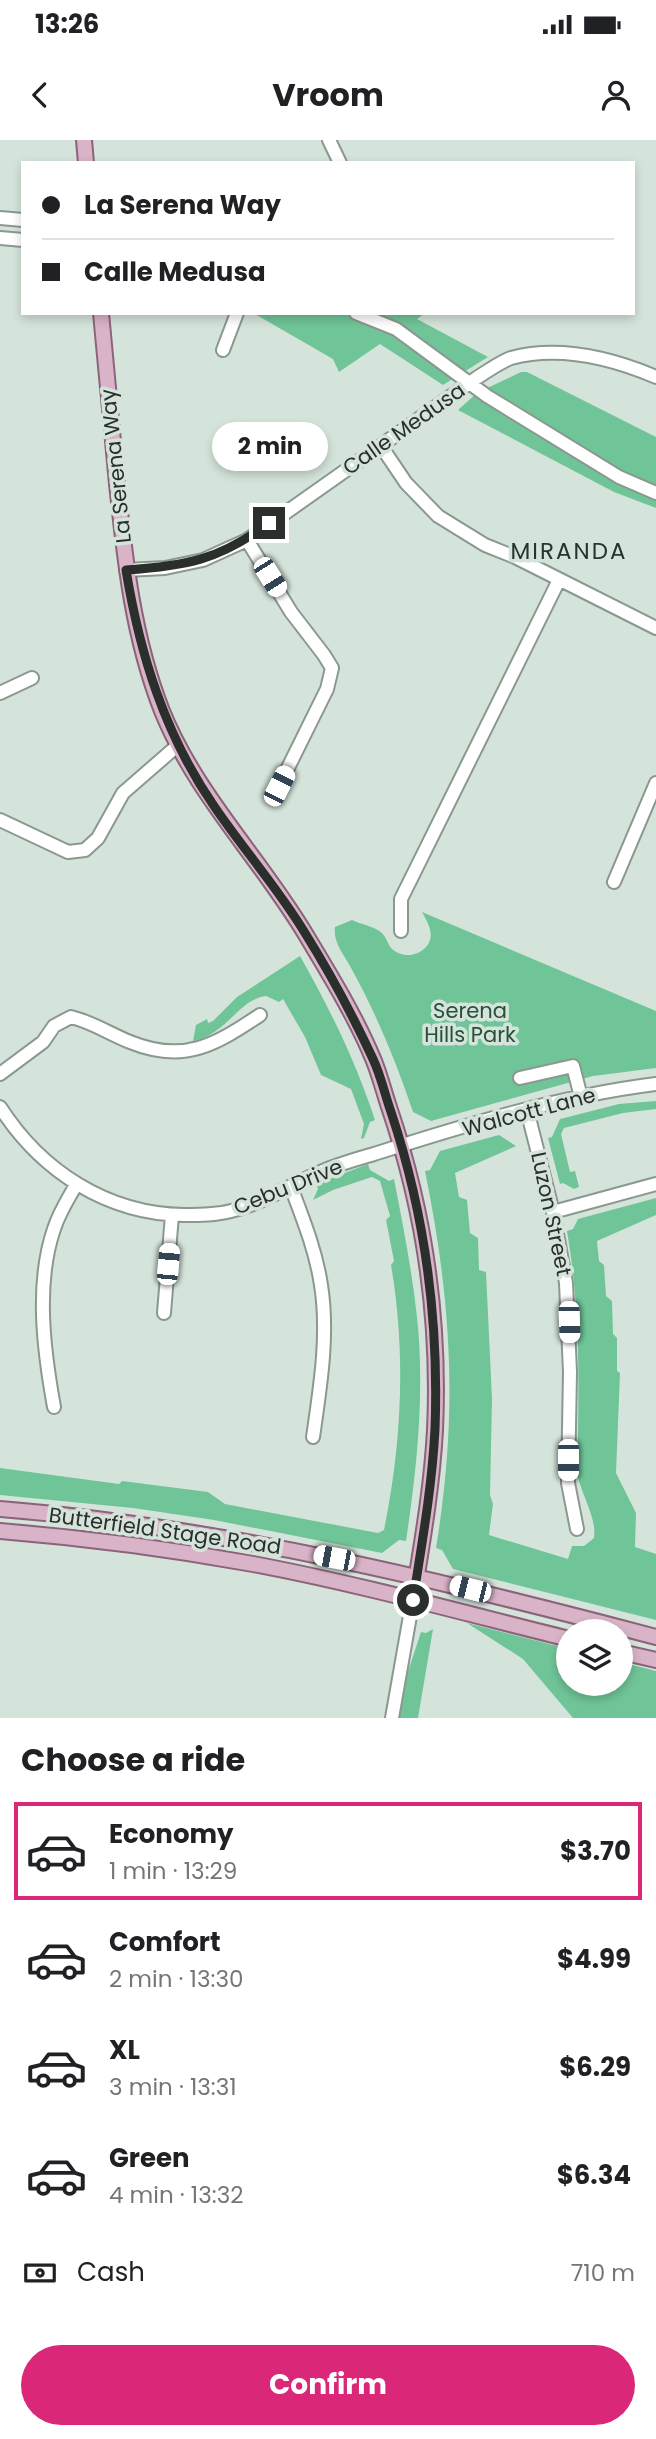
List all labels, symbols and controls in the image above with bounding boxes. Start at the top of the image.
text: 13:26 [35,6,99,42]
text: Vroom [272,72,384,117]
icon: back [21,76,59,114]
icon: person [597,76,635,114]
text: La Serena Way [84,187,281,223]
text: Calle Medusa [84,254,266,290]
street label: Calle Medusa [337,376,471,482]
street label: La Serena Way [93,387,138,545]
callout: 2 min [211,422,327,470]
text: 2 min [238,430,302,462]
route end [253,507,285,539]
district label: MIRANDA [511,535,627,567]
car [250,554,291,600]
car [261,763,298,809]
park label: Serena Hills Park [424,996,516,1049]
street label: Walcott Lane [459,1080,599,1143]
street label: Luzon Street [524,1149,579,1279]
street label: Cebu Drive [229,1152,347,1222]
car [156,1242,181,1286]
car [558,1301,581,1343]
car [558,1439,579,1481]
street label: Butterfield Stage Road [47,1500,283,1561]
car [312,1544,357,1572]
car [448,1574,493,1604]
route start [397,1584,429,1616]
map controls [556,1619,633,1696]
button: layers [556,1619,633,1696]
text: Choose a ride [21,1737,245,1782]
text: Economy [109,1816,233,1852]
icon: car [25,1820,88,1883]
text: $3.70 [560,1833,631,1869]
text: 1 min · 13:29 [109,1855,237,1887]
text: Comfort [109,1924,221,1960]
icon: car [25,1928,88,1991]
text: $4.99 [557,1941,631,1977]
text: 2 min · 13:30 [109,1963,243,1995]
text: XL [109,2032,140,2068]
icon: car [25,2036,88,2099]
text: $6.29 [559,2049,631,2085]
text: 3 min · 13:31 [109,2071,237,2103]
text: Green [109,2140,190,2176]
icon: car [25,2144,88,2207]
text: $6.34 [557,2157,631,2193]
text: 4 min · 13:32 [109,2179,243,2211]
icon: cash [21,2254,59,2292]
text: Cash [77,2254,145,2290]
text: 710 m [571,2257,635,2289]
button: Confirm [21,2345,635,2425]

